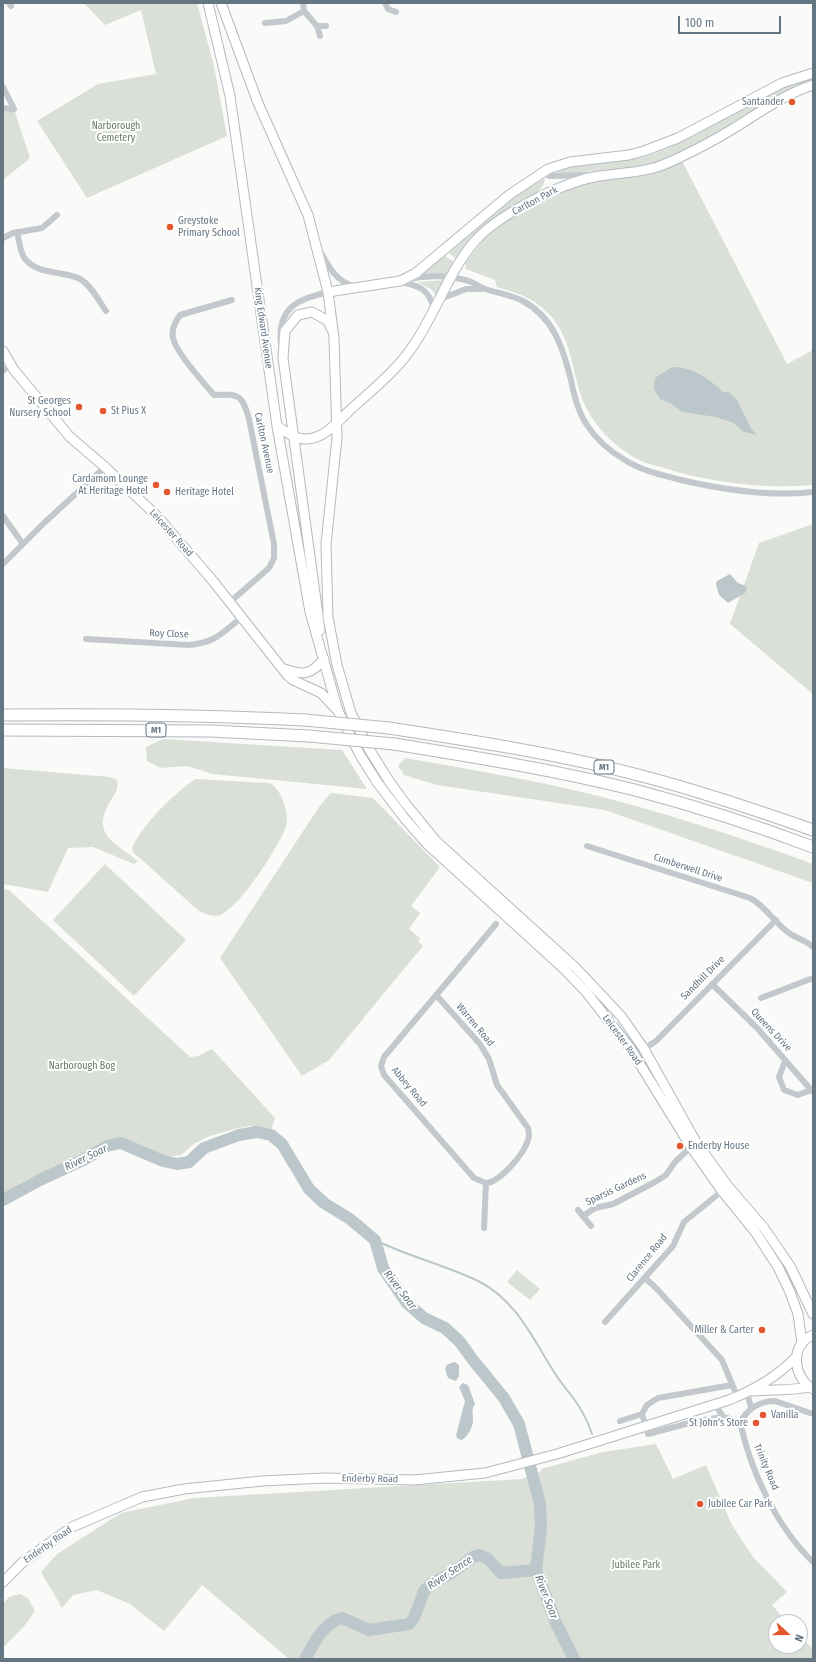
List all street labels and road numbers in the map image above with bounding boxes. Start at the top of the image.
street label: Carlton Park [510,184,560,218]
street label: King Edward Avenue [251,286,275,370]
street label: Carlton Avenue [252,411,276,475]
street label: Leicester Road [147,507,195,559]
street label: Roy Close [149,627,189,641]
road number: M1 [146,723,166,737]
road number: M1 [594,760,614,774]
street label: Cumberwell Drive [652,851,724,885]
street label: Sandhill Drive [679,954,727,1002]
street label: Warren Road [454,1001,496,1049]
street label: Queens Drive [748,1006,794,1054]
street label: Leicester Road [600,1012,644,1068]
street label: Abbey Road [389,1065,429,1109]
street label: Sparsis Gardens [584,1170,648,1208]
street label: Clarence Road [624,1232,670,1284]
street label: Trinity Road [751,1442,781,1492]
street label: Enderby Road [342,1473,398,1485]
street label: Enderby Road [21,1524,75,1566]

